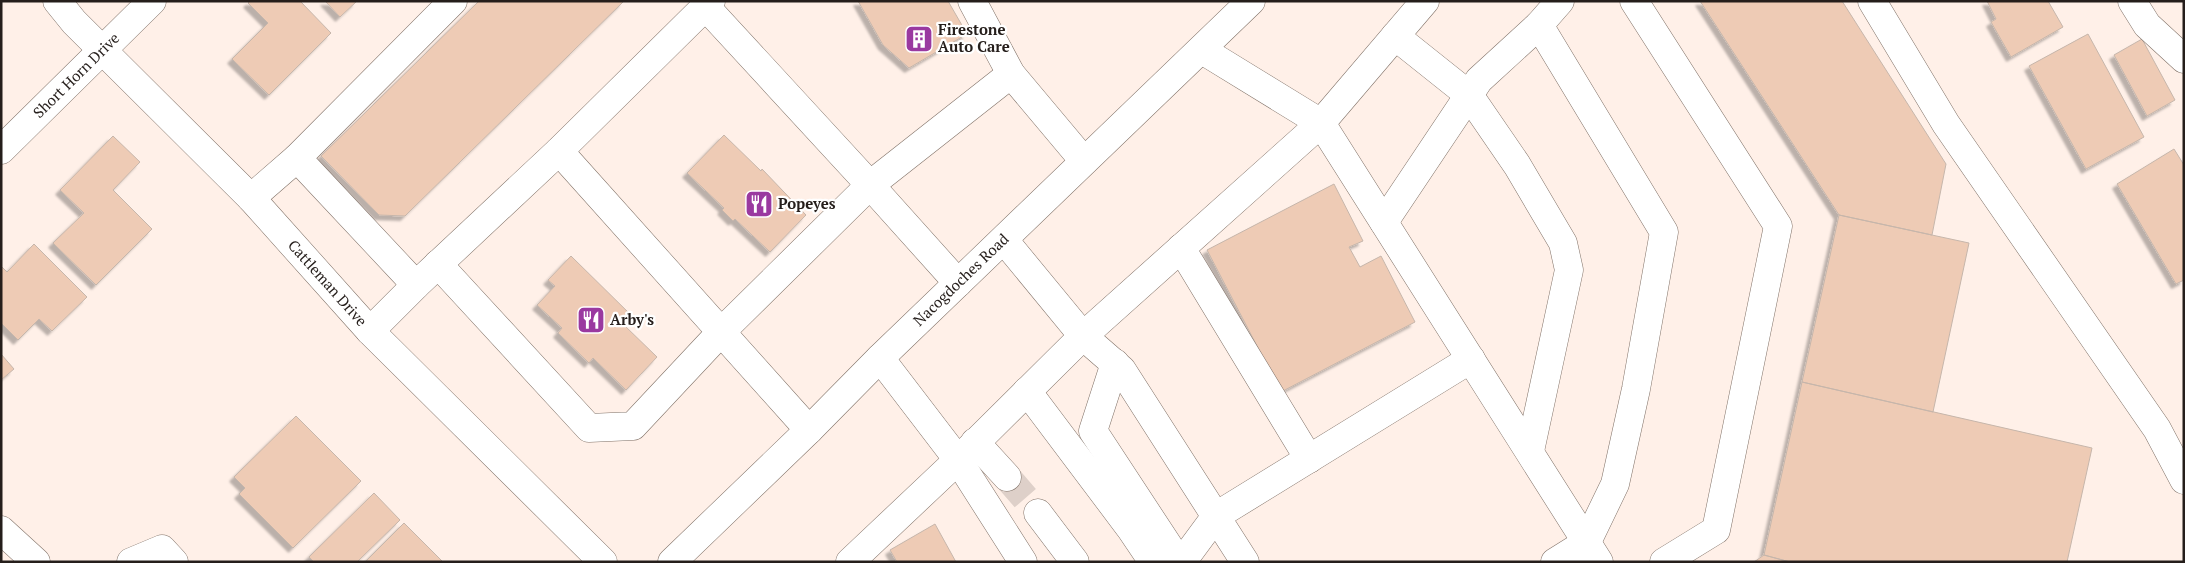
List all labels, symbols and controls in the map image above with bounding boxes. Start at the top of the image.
place label: Firestone Auto Care [938,19,1010,56]
building icon: Firestone Auto Care [904,24,934,54]
street label: Short Horn Drive [28,28,123,122]
restaurant icon: Popeyes [744,189,774,219]
place label: Popeyes [778,193,836,213]
street label: Nacogdoches Road [908,229,1012,330]
street label: Cattleman Drive [284,235,372,330]
restaurant icon: Arby's [576,305,606,335]
place label: Arby's [610,309,654,329]

